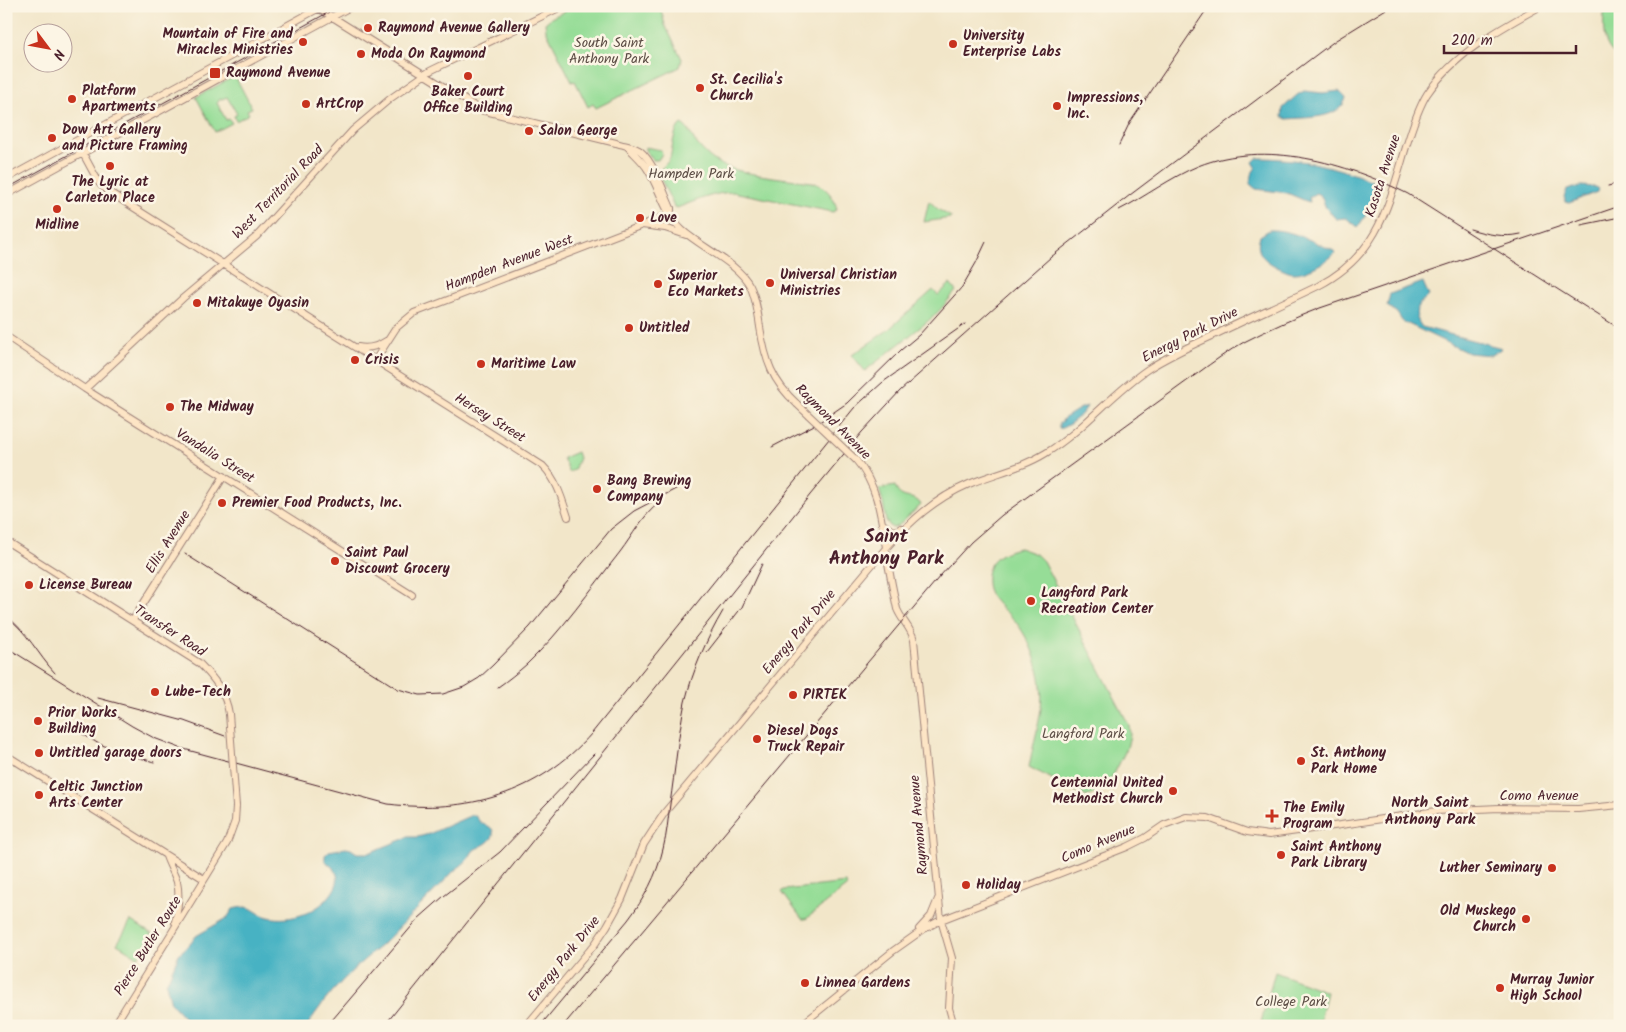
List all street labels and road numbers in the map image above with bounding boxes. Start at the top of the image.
street label: Kasota Avenue [1359,131,1407,220]
street label: West Territorial Road [227,139,330,244]
street label: Hampden Avenue West [442,228,577,298]
street label: Energy Park Drive [1138,301,1243,369]
street label: Raymond Avenue [790,379,877,466]
street label: Hersey Street [450,387,530,449]
street label: Vandalia Street [171,423,259,489]
street label: Ellis Avenue [140,505,197,578]
street label: Energy Park Drive [757,584,842,680]
street label: Transfer Road [130,599,211,663]
street label: Raymond Avenue [904,774,934,876]
street label: Como Avenue [1499,785,1579,807]
street label: Como Avenue [1057,818,1139,870]
street label: Pierce Butler Route [108,891,188,1000]
street label: Energy Park Drive [522,911,606,1007]

